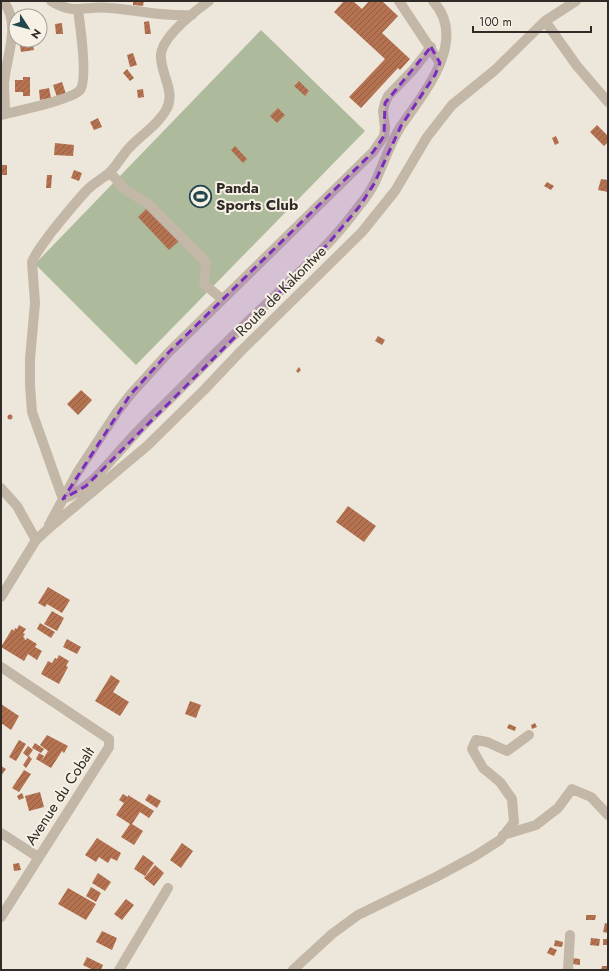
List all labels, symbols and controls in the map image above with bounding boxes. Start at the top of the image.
north arrow [8,8,48,48]
scale bar [473,8,591,34]
text: 100 m [479,13,512,31]
text: N [27,26,45,42]
place label: Panda Sports Club [216,177,298,216]
sports icon: Panda Sports Club [187,184,213,210]
street label: Route de Kakontwe [231,240,332,341]
street label: Avenue du Cobalt [20,742,100,850]

